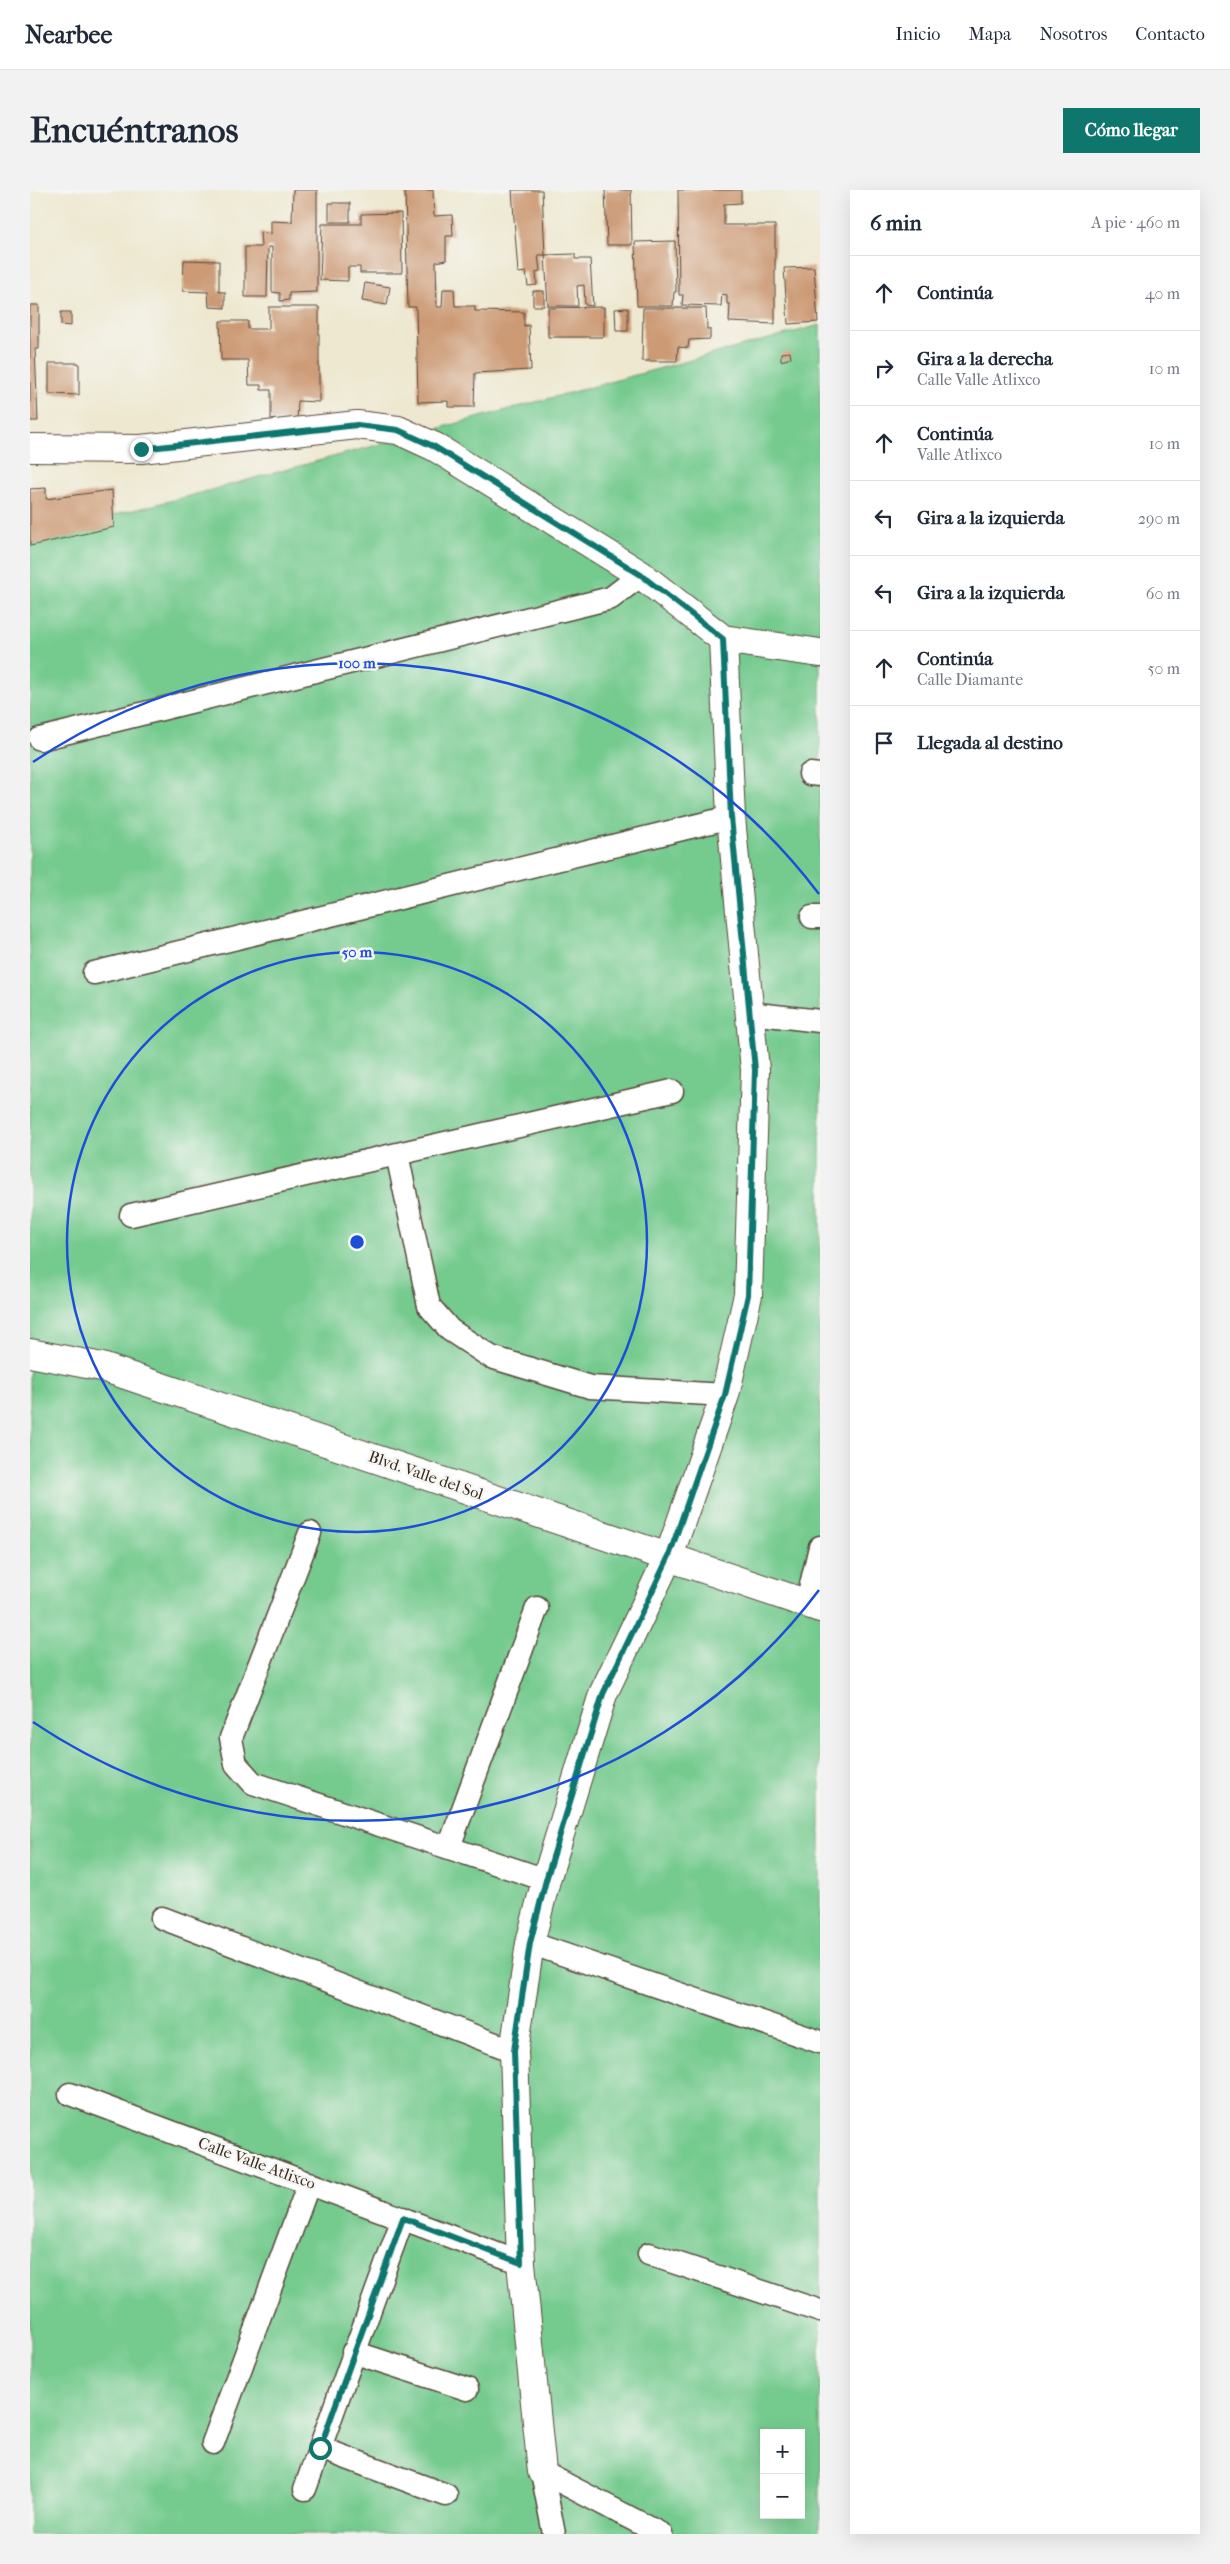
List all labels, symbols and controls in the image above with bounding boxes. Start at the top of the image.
text: Nearbee [25,21,112,49]
text: Inicio [896,24,941,45]
text: Mapa [969,24,1011,45]
text: Nosotros [1039,24,1107,45]
text: Contacto [1135,24,1205,45]
button: Cómo llegar [1063,108,1200,153]
text: Encuéntranos [30,110,238,151]
text: 6 min [870,211,922,235]
text: A pie · 460 m [1091,213,1180,232]
icon: ahead [870,279,898,307]
text: Continúa [917,282,993,304]
text: 40 m [1145,284,1180,303]
text: Gira a la derecha [917,348,1053,370]
icon: right [870,354,898,382]
text: 10 m [1149,359,1180,378]
text: Calle Valle Atlixco [917,370,1040,389]
text: Continúa [917,423,993,445]
icon: ahead [870,429,898,457]
text: 10 m [1149,434,1180,453]
route end [130,438,153,461]
text: Valle Atlixco [917,445,1002,464]
icon: left [870,504,898,532]
text: Gira a la izquierda [917,507,1064,529]
text: 290 m [1138,509,1180,528]
icon: left [870,579,898,607]
text: Gira a la izquierda [917,582,1064,604]
text: 60 m [1146,584,1180,603]
text: Continúa [917,648,993,670]
text: 100 m [338,654,376,672]
icon: ahead [870,654,898,682]
text: 50 m [1148,659,1180,678]
text: Calle Diamante [917,670,1023,689]
icon: arrive [870,729,898,757]
text: Llegada al destino [917,732,1063,754]
text: 50 m [342,943,373,961]
centre of rings [348,1233,366,1251]
street label: Blvd. Valle del Sol [366,1447,486,1504]
street label: Calle Valle Atlixco [196,2133,318,2193]
map controls [760,2429,805,2519]
button: + [760,2429,805,2474]
route start [309,2437,332,2460]
button: − [760,2474,805,2519]

